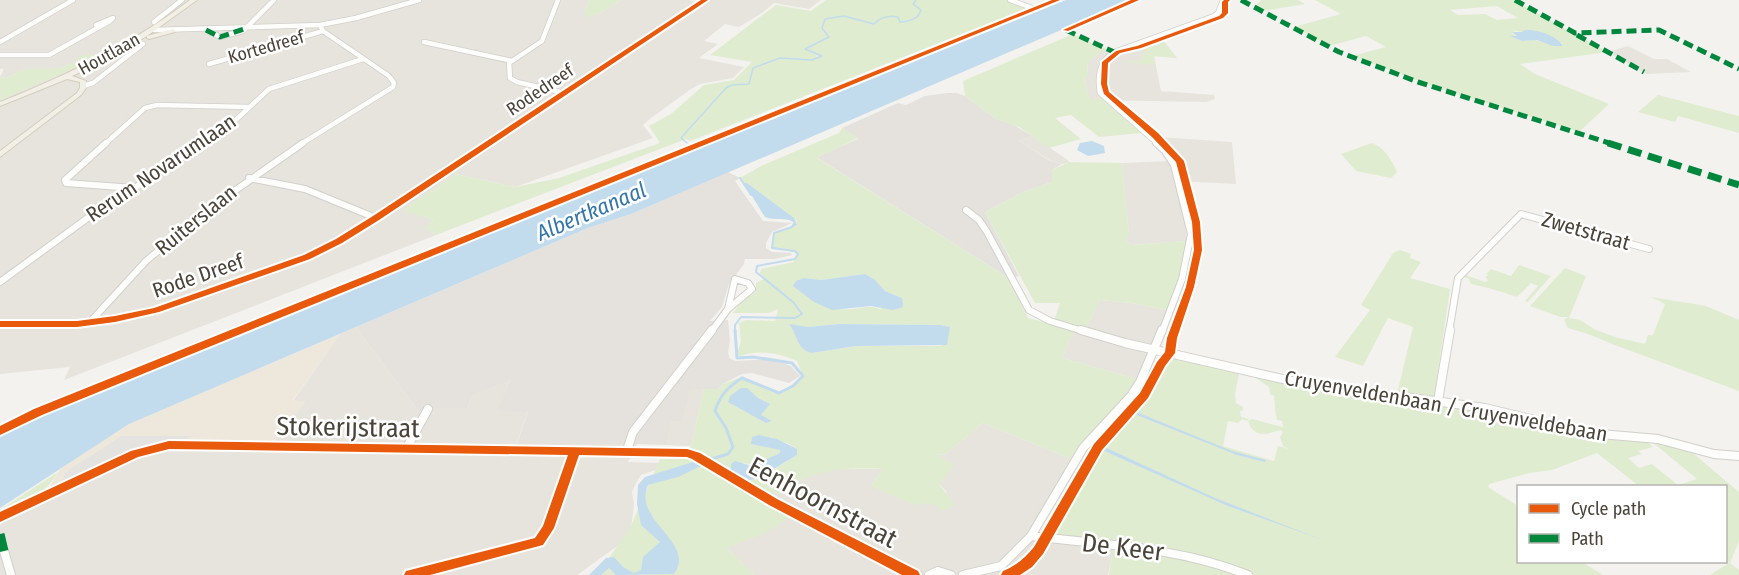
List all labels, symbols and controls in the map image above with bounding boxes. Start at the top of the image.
street label: Kortedreef [225,25,308,68]
street label: Houtlaan [74,28,144,80]
street label: Rodedreef [502,59,579,120]
street label: Rerum Novarumlaan [81,108,241,228]
water label: Albertkanaal [531,176,650,247]
street label: Ruiterslaan [150,179,242,261]
street label: Zwetstraat [1539,206,1633,256]
street label: Rode Dreef [149,248,249,304]
street label: Cruyenveldenbaan / Cruyenveldebaan [1282,365,1610,447]
street label: Stokerijstraat [276,411,420,444]
street label: Eenhoornstraat [743,450,903,555]
legend [1517,485,1727,563]
text: Cycle path [1571,498,1646,520]
street label: De Keer [1080,527,1166,568]
text: Path [1571,528,1604,550]

